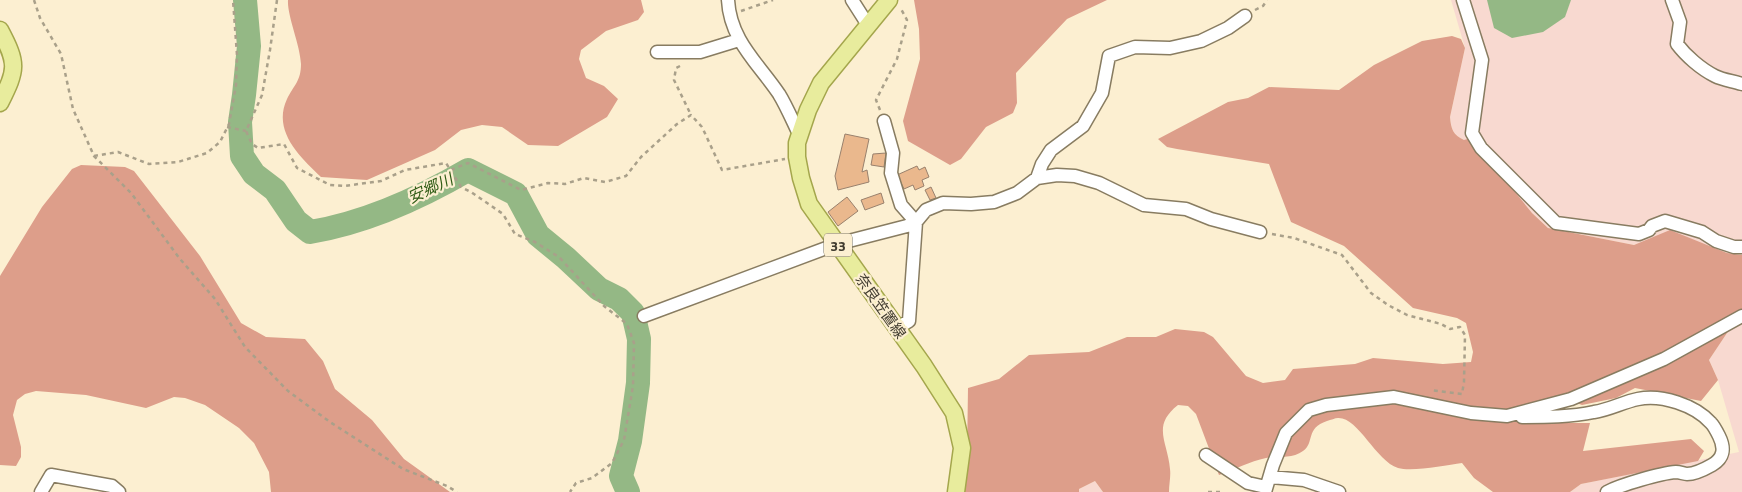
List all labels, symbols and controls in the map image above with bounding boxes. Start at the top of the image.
water label: 安郷川 [403,166,459,209]
road number: 33 [824,234,852,256]
street label: 奈良笠置線 [850,269,912,343]

